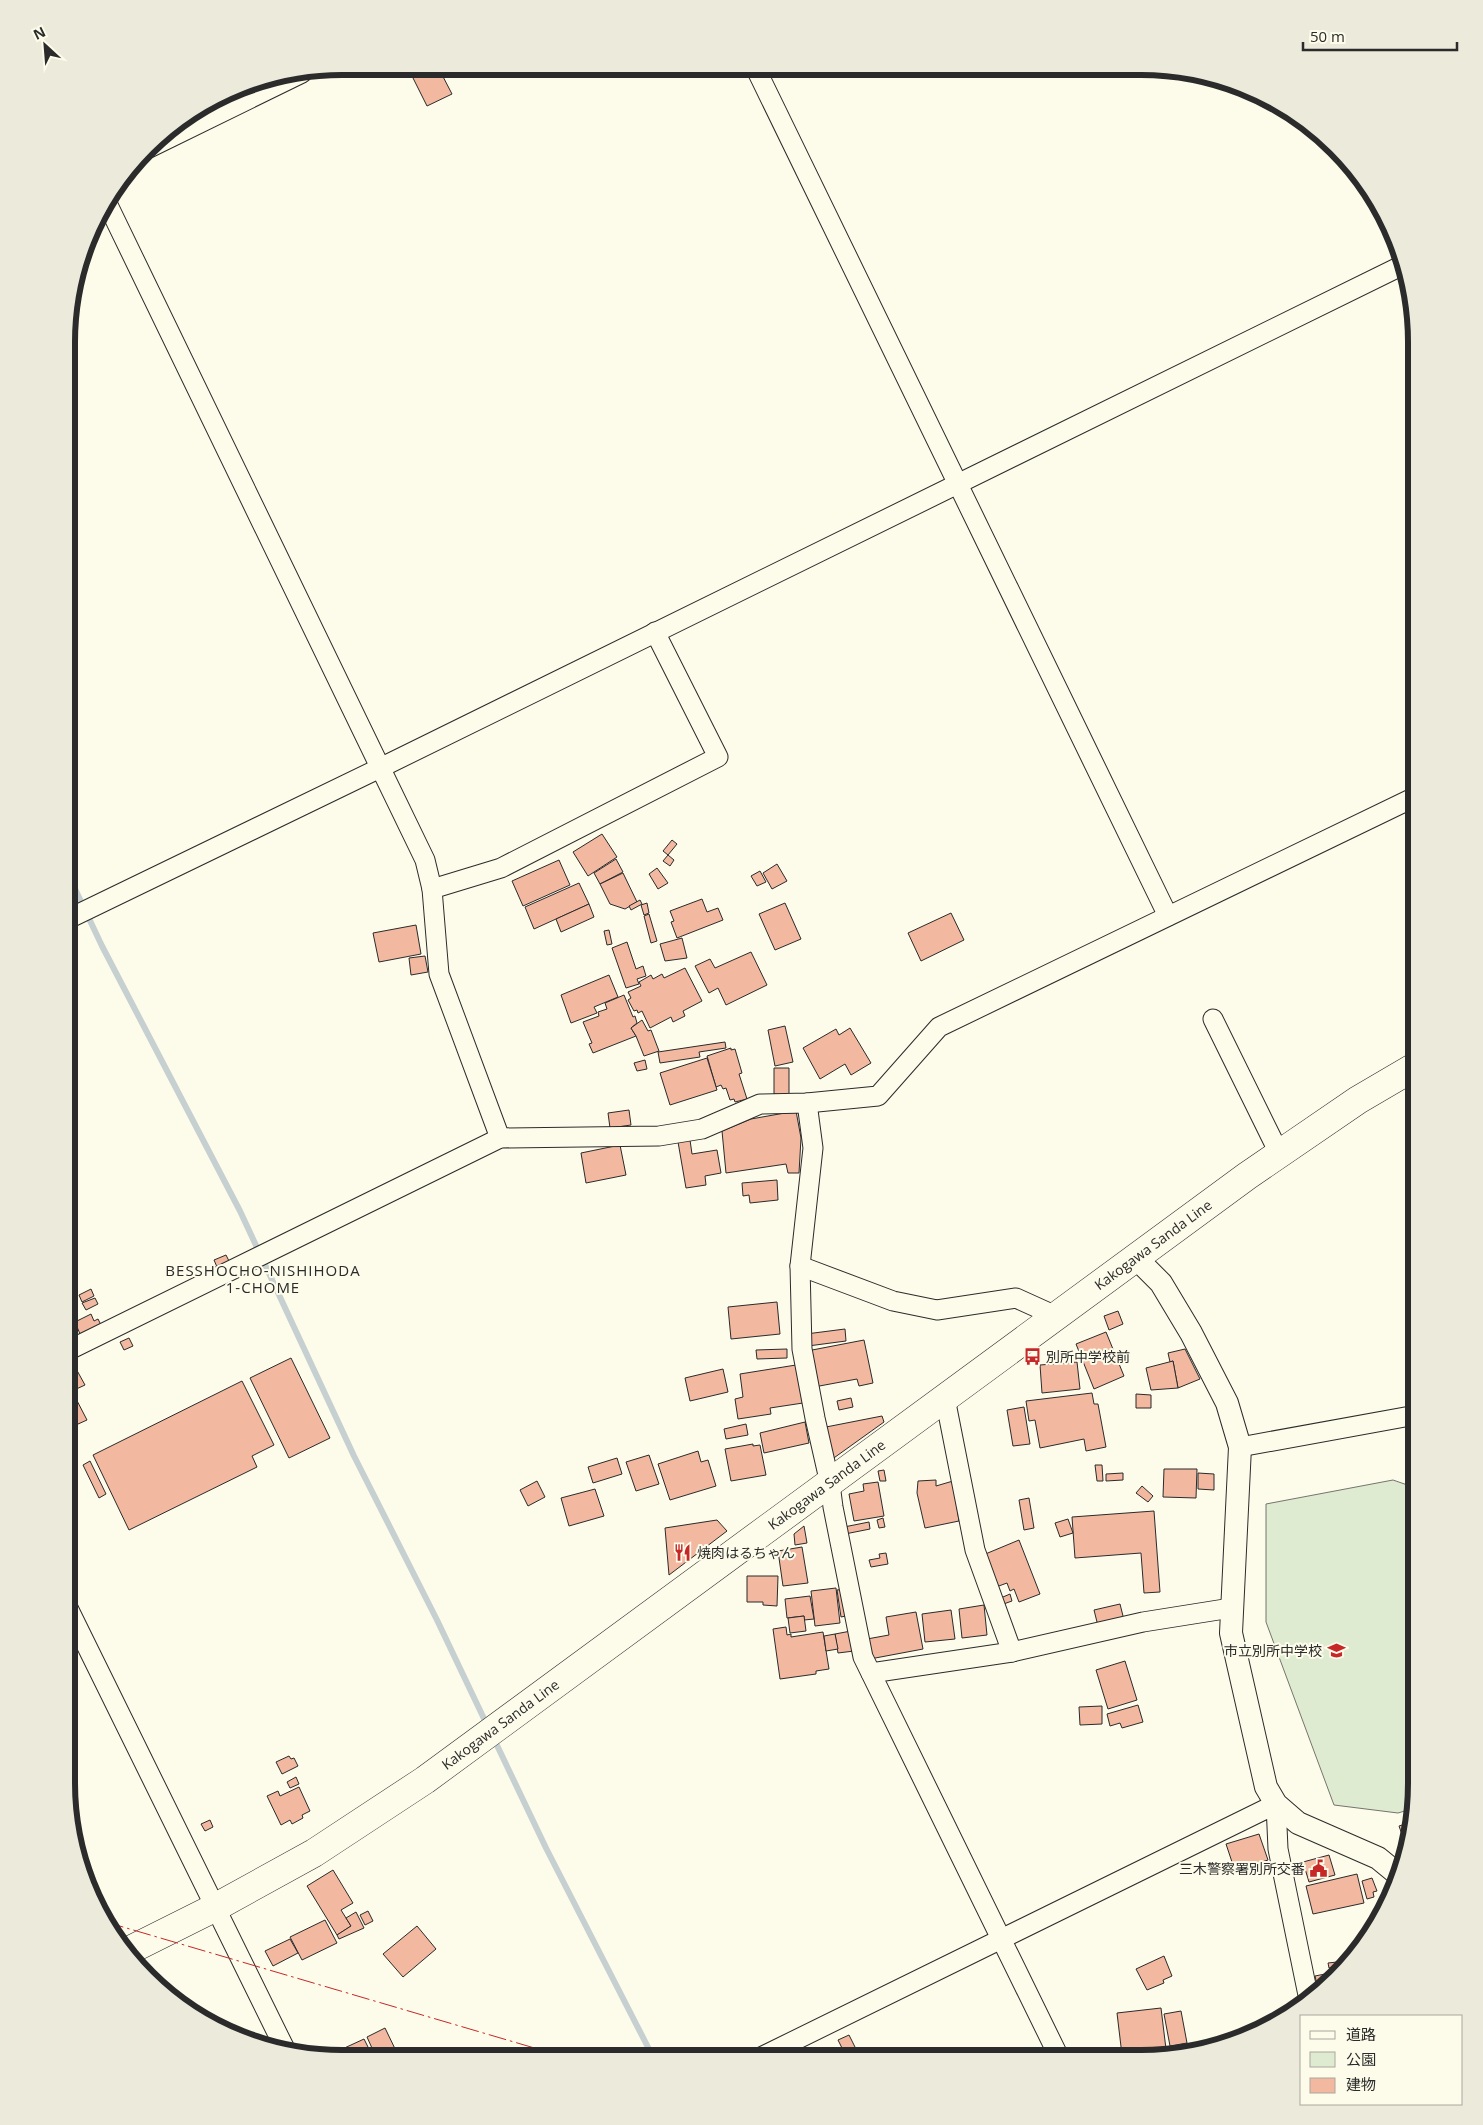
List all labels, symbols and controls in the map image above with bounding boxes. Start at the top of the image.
north arrow [20,20,70,70]
scale bar [1303,20,1457,52]
text: N [30,22,48,44]
text: 50 m [1310,26,1345,46]
street label: Kakogawa Sanda Line [1090,1195,1216,1294]
district label: BESSHOCHO-NISHIHODA 1-CHOME [165,1260,361,1297]
bus stop icon: 別所中学校前 [1022,1347,1042,1367]
place label: 別所中学校前 [1046,1347,1130,1366]
street label: Kakogawa Sanda Line [764,1435,889,1534]
restaurant icon: 焼肉はるちゃん [673,1543,693,1563]
place label: 焼肉はるちゃん [697,1543,795,1562]
place label: 市立別所中学校 [1224,1641,1322,1660]
school or university icon: 市立別所中学校 [1326,1641,1346,1661]
street label: Kakogawa Sanda Line [438,1675,563,1774]
place label: 三木警察署別所交番 [1179,1859,1305,1878]
public building icon: 三木警察署別所交番 [1309,1859,1329,1879]
legend [1300,2015,1463,2105]
text: 道路 [1346,2024,1376,2044]
text: 公園 [1346,2049,1376,2069]
text: 建物 [1346,2074,1376,2094]

